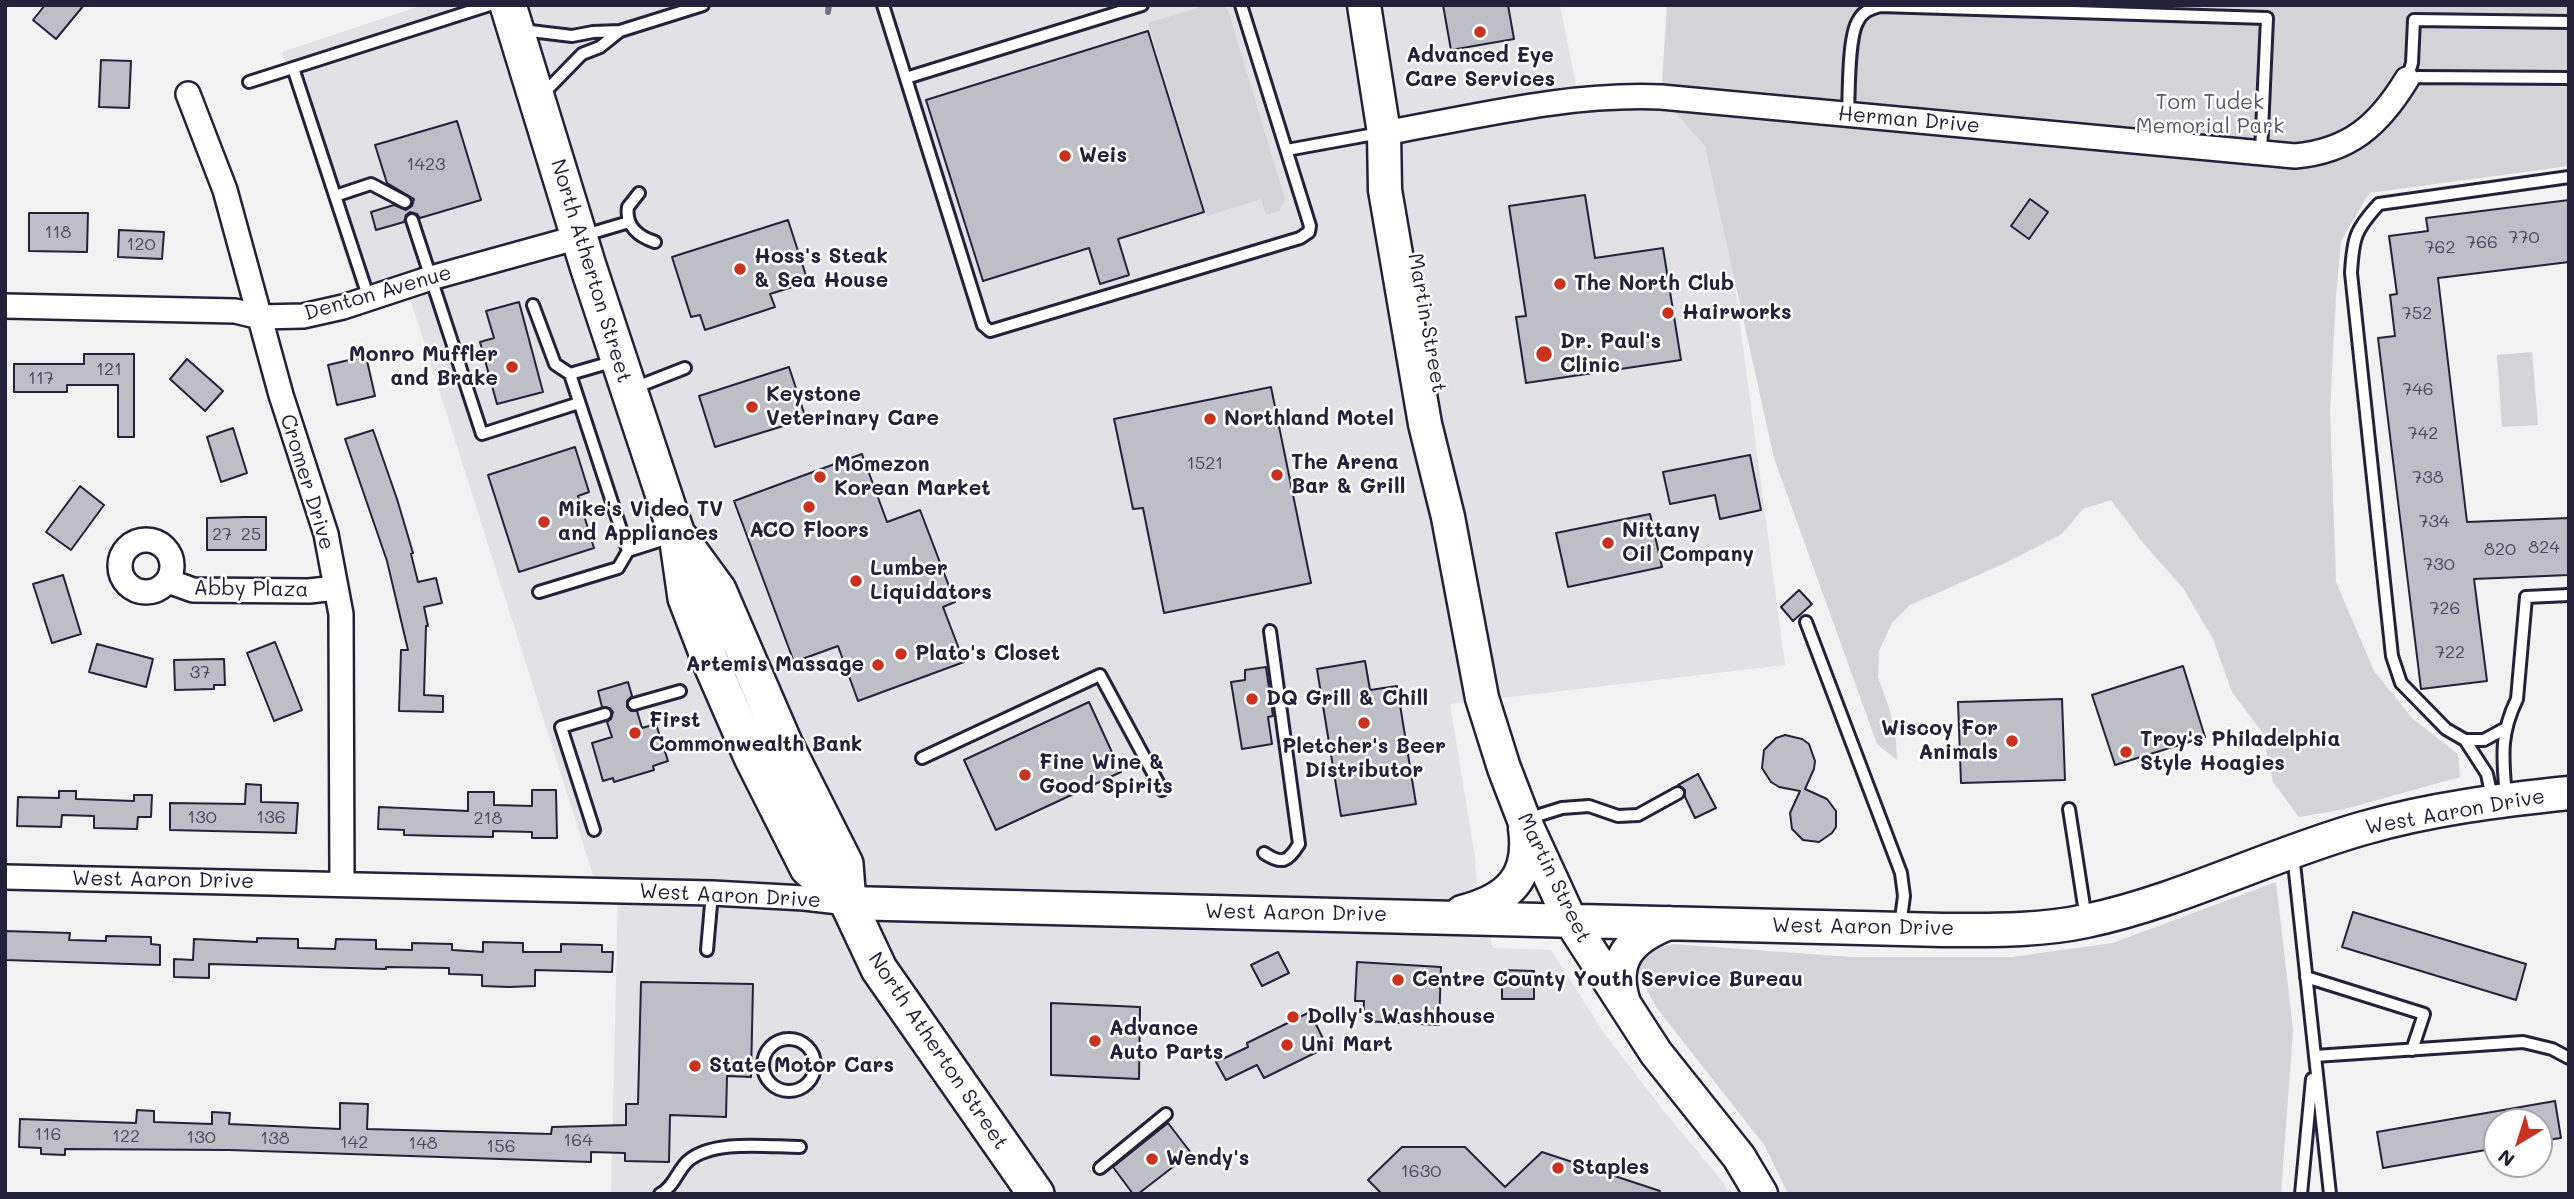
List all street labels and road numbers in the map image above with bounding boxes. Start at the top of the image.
street label: Herman Drive [1837,101,1981,139]
street label: North Atherton Street [545,156,637,386]
street label: Martin Street [1402,251,1452,395]
street label: Denton Avenue [302,260,454,326]
street label: Cromer Drive [274,411,340,553]
street label: Abby Plaza [193,575,309,603]
street label: West Aaron Drive [2363,784,2547,840]
street label: Martin Street [1512,809,1596,947]
street label: West Aaron Drive [72,866,254,894]
street label: West Aaron Drive [638,879,822,913]
street label: West Aaron Drive [1205,899,1387,927]
street label: West Aaron Drive [1772,913,1954,941]
street label: North Atherton Street [863,948,1013,1154]

